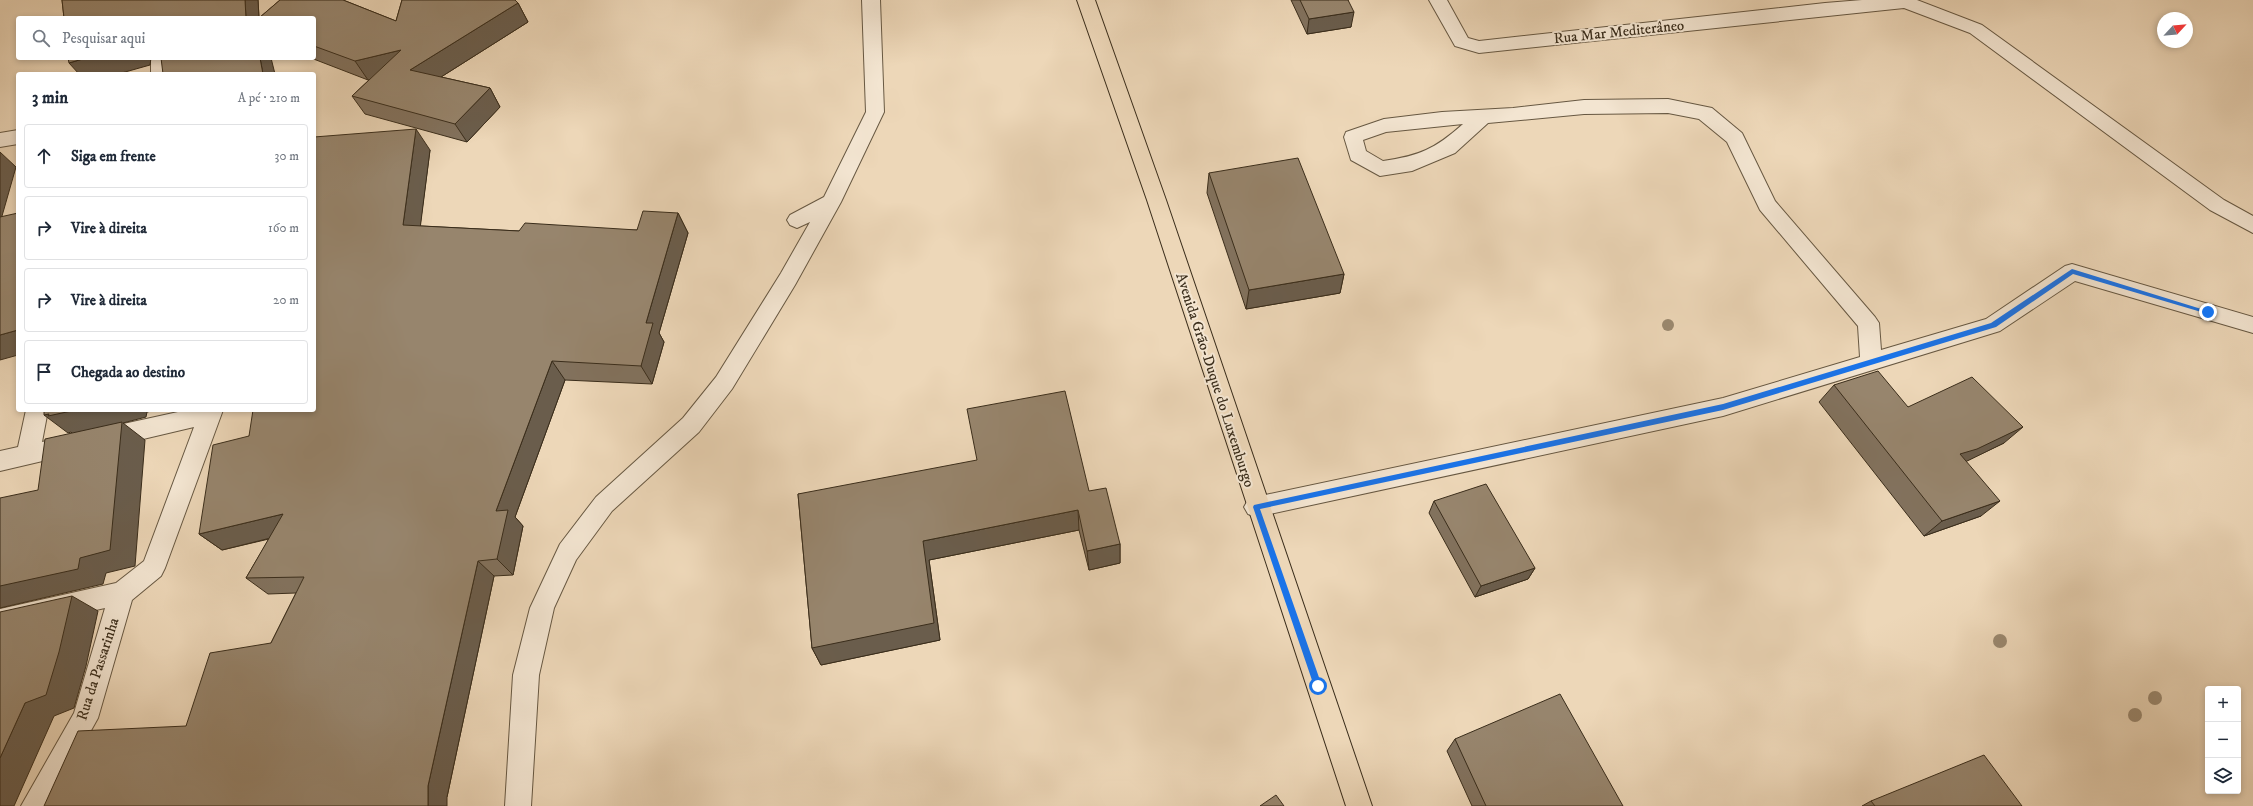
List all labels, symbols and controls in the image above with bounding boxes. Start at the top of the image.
north arrow [2157,12,2193,48]
search box [16,16,316,60]
street label: Rua Mar Mediterâneo [1553,16,1685,48]
icon: search [30,27,52,49]
text: Pesquisar aqui [62,29,145,48]
text: 3 min [32,87,68,109]
text: A pé · 210 m [238,90,300,106]
icon: ahead [33,145,55,167]
text: Siga em frente [71,147,156,166]
text: 30 m [275,148,299,164]
icon: right [33,217,55,239]
text: Vire à direita [71,219,147,238]
text: 160 m [268,220,299,236]
street label: Avenida Grão-Duque do Luxemburgo [1171,270,1259,490]
icon: right [33,289,55,311]
text: Vire à direita [71,291,147,310]
text: 20 m [273,292,299,308]
route end [2199,303,2217,321]
icon: arrive [33,361,55,383]
text: Chegada ao destino [71,363,185,382]
street label: Rua da Passarinha [72,615,124,723]
route start [1309,677,1327,695]
map controls [2205,686,2241,794]
button: + [2205,686,2241,722]
button: − [2205,722,2241,758]
button: layers [2205,758,2241,794]

